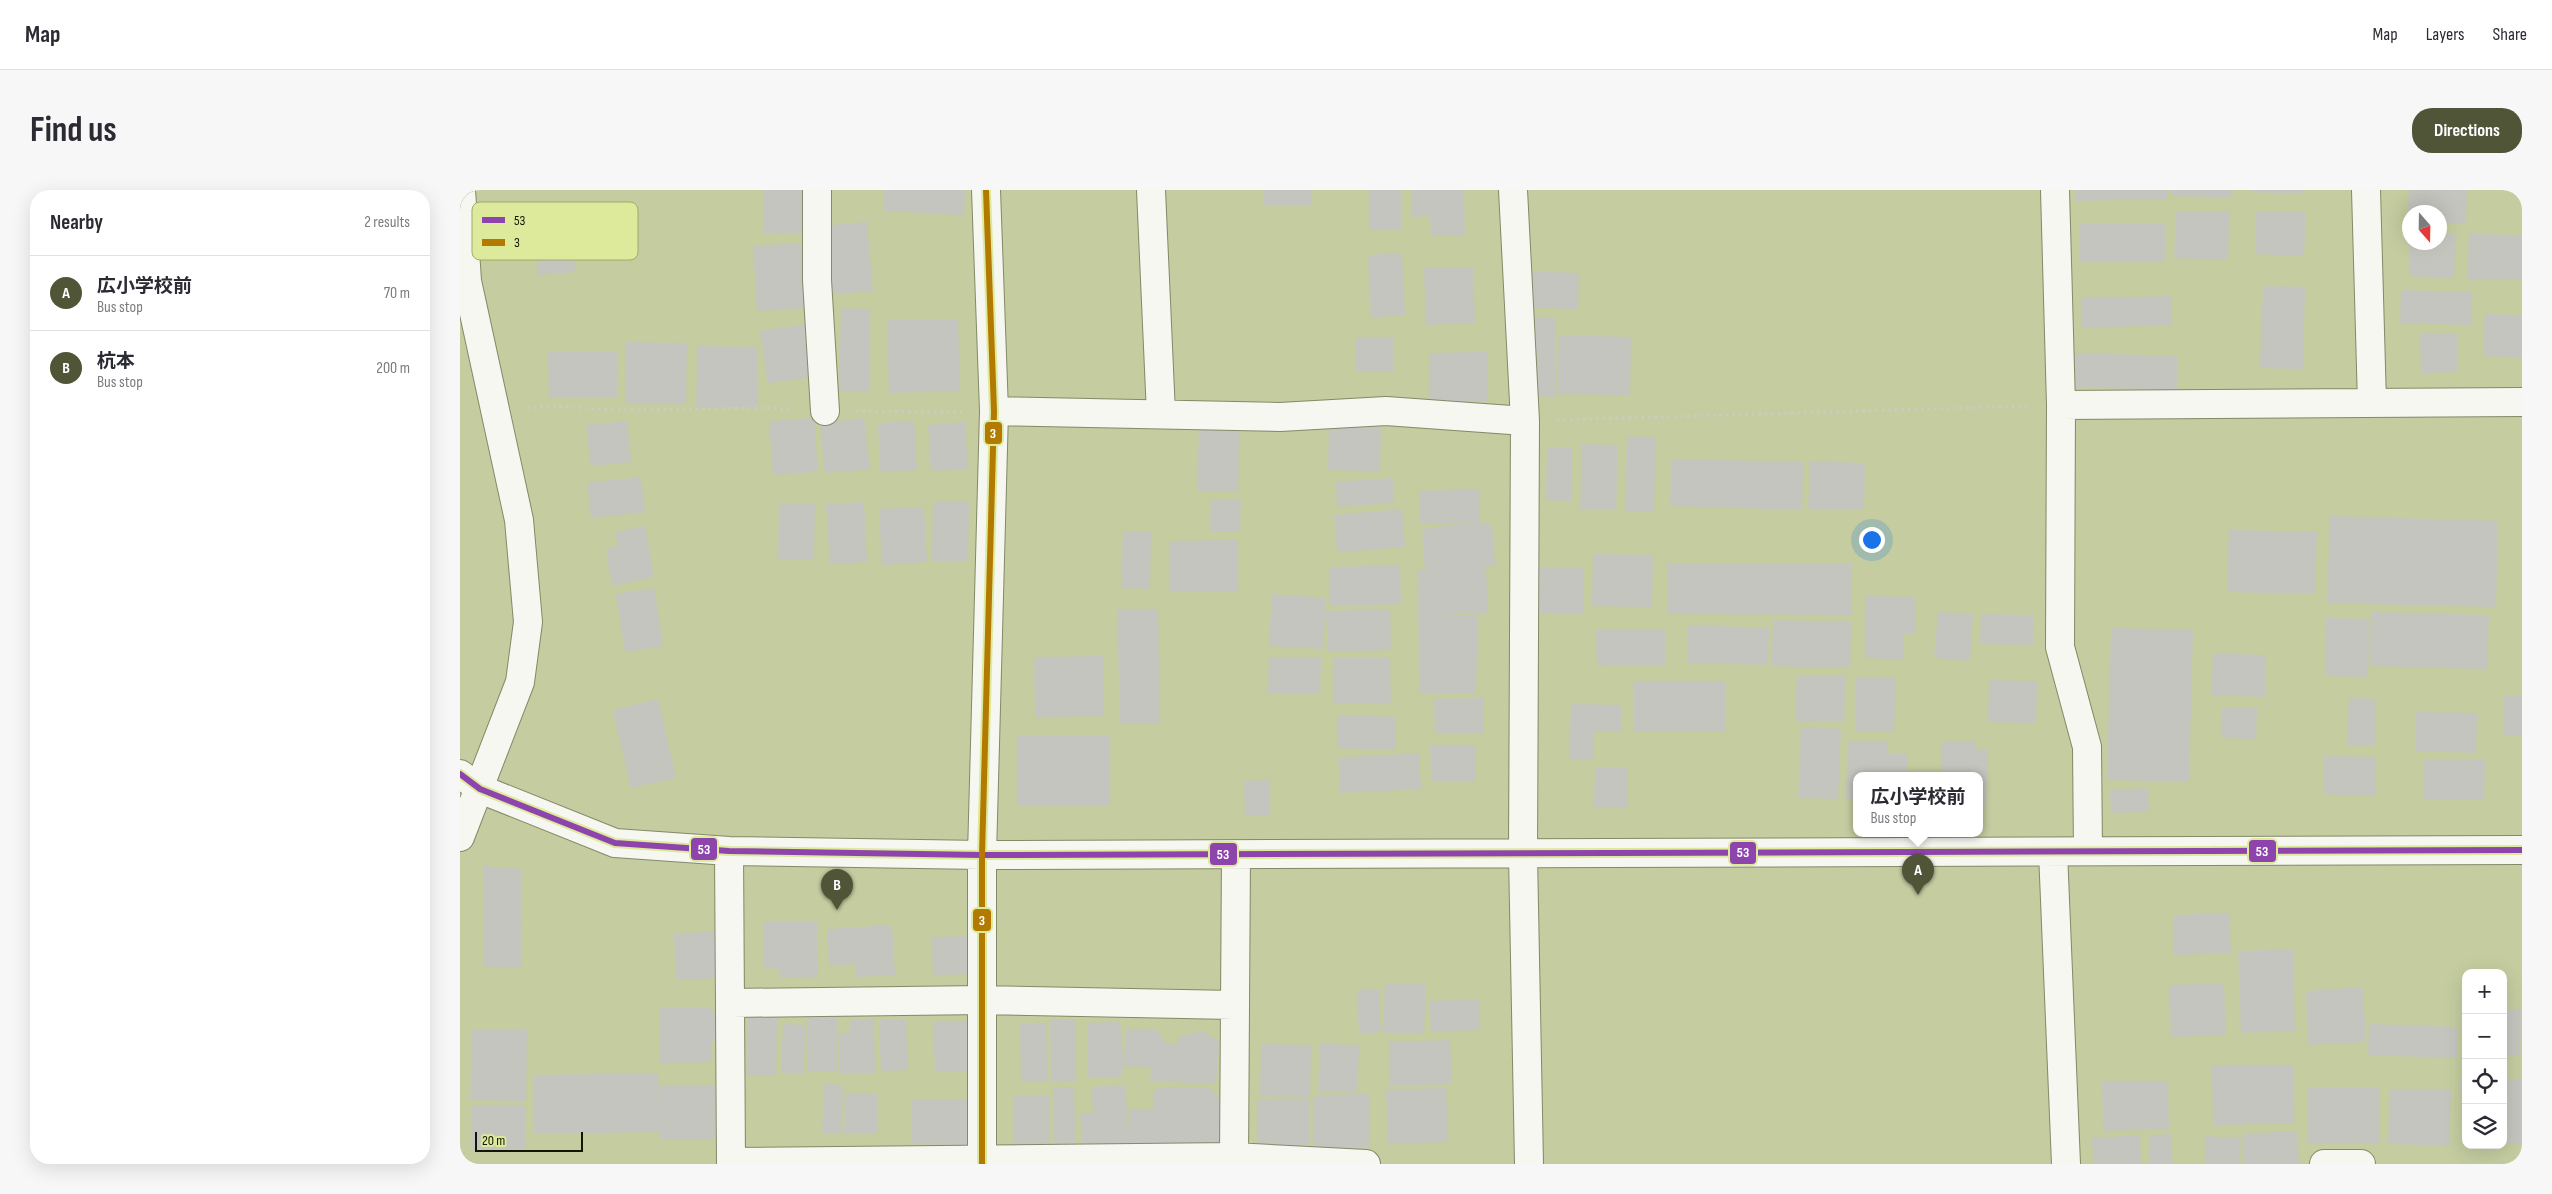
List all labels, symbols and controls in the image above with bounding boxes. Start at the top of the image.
text: Map [25,20,60,49]
text: Map [2373,24,2398,45]
text: Layers [2426,24,2465,45]
text: Share [2493,24,2527,45]
button: Directions [2412,108,2522,153]
text: Find us [30,109,117,152]
legend [472,202,638,260]
north arrow [2402,205,2447,250]
text: Nearby [50,210,103,235]
text: 53 [514,212,526,229]
text: 2 results [364,213,410,232]
text: 3 [514,234,520,251]
text: 広小学校前 [97,275,192,298]
text: A [62,284,70,303]
text: 70 m [384,284,410,303]
text: Bus stop [97,298,143,317]
text: 杭本 [97,350,135,373]
text: B [62,359,70,378]
text: 200 m [376,359,410,378]
text: Bus stop [97,373,143,392]
line badge: 3 [984,421,1003,445]
text: 3 [990,425,996,442]
your location [1859,527,1885,553]
popup [1853,772,1983,837]
text: 広小学校前 [1870,786,1966,809]
text: Bus stop [1870,809,1916,828]
line badge: 53 [690,837,718,861]
line badge: 53 [2248,839,2277,863]
text: 53 [698,841,710,858]
line badge: 53 [1729,841,1757,865]
line badge: 53 [1209,842,1238,866]
text: 53 [2256,843,2268,860]
text: 53 [1737,844,1749,861]
text: 53 [1217,846,1229,863]
pin: A [1902,854,1934,895]
pin: B [821,869,853,910]
line badge: 3 [972,908,992,932]
text: 3 [979,912,985,929]
map controls [2462,969,2507,1149]
button: + [2462,969,2507,1014]
button: − [2462,1014,2507,1059]
button: locate [2462,1059,2507,1104]
button: layers [2462,1104,2507,1149]
scale bar [475,1129,582,1152]
text: 20 m [482,1132,505,1149]

